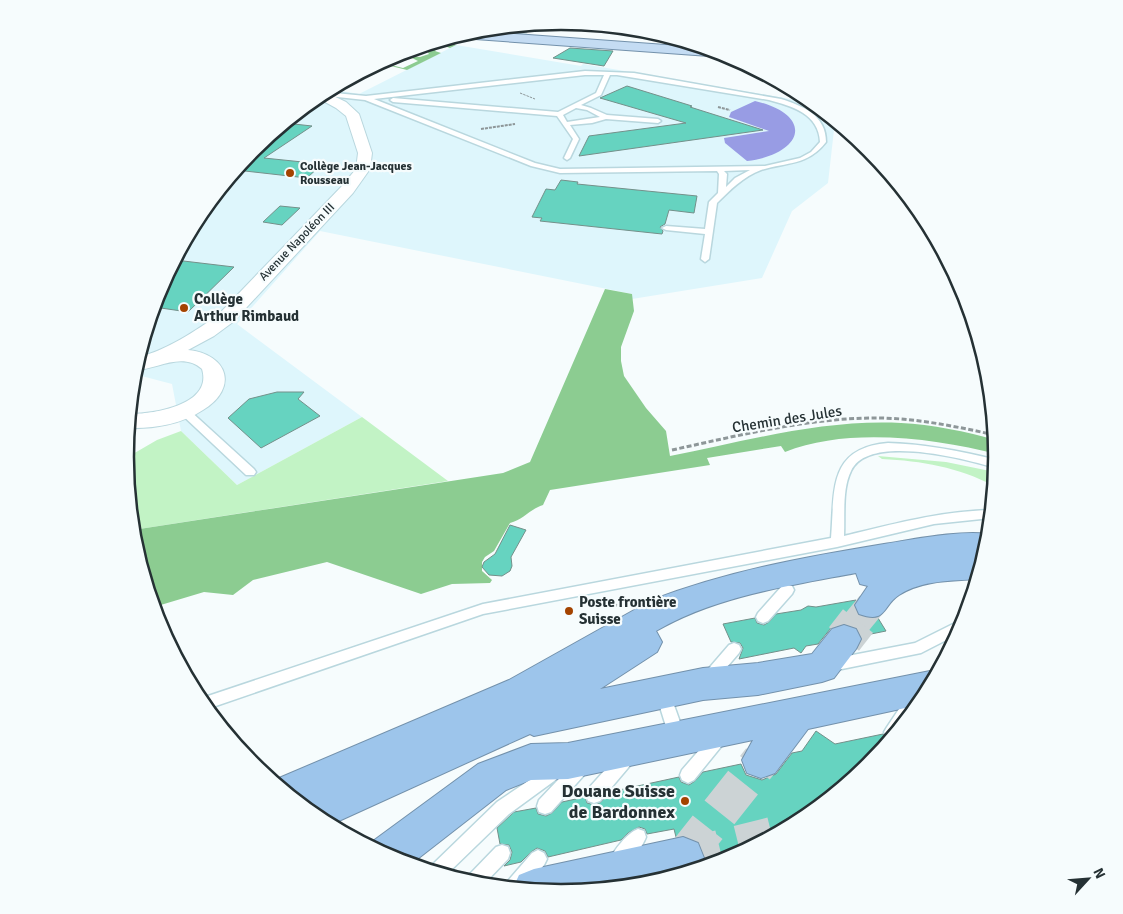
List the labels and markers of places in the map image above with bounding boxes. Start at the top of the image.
place label: Collège Jean-Jacques Rousseau [300,159,413,188]
marker: Collège Jean-Jacques Rousseau [284,167,296,179]
place label: Collège Arthur Rimbaud [194,290,299,325]
marker: Collège Arthur Rimbaud [178,302,190,314]
place label: Poste frontière Suisse [579,593,677,628]
marker: Poste frontière Suisse [563,605,575,617]
place label: Douane Suisse de Bardonnex [562,780,675,823]
marker: Douane Suisse de Bardonnex [679,795,691,807]

